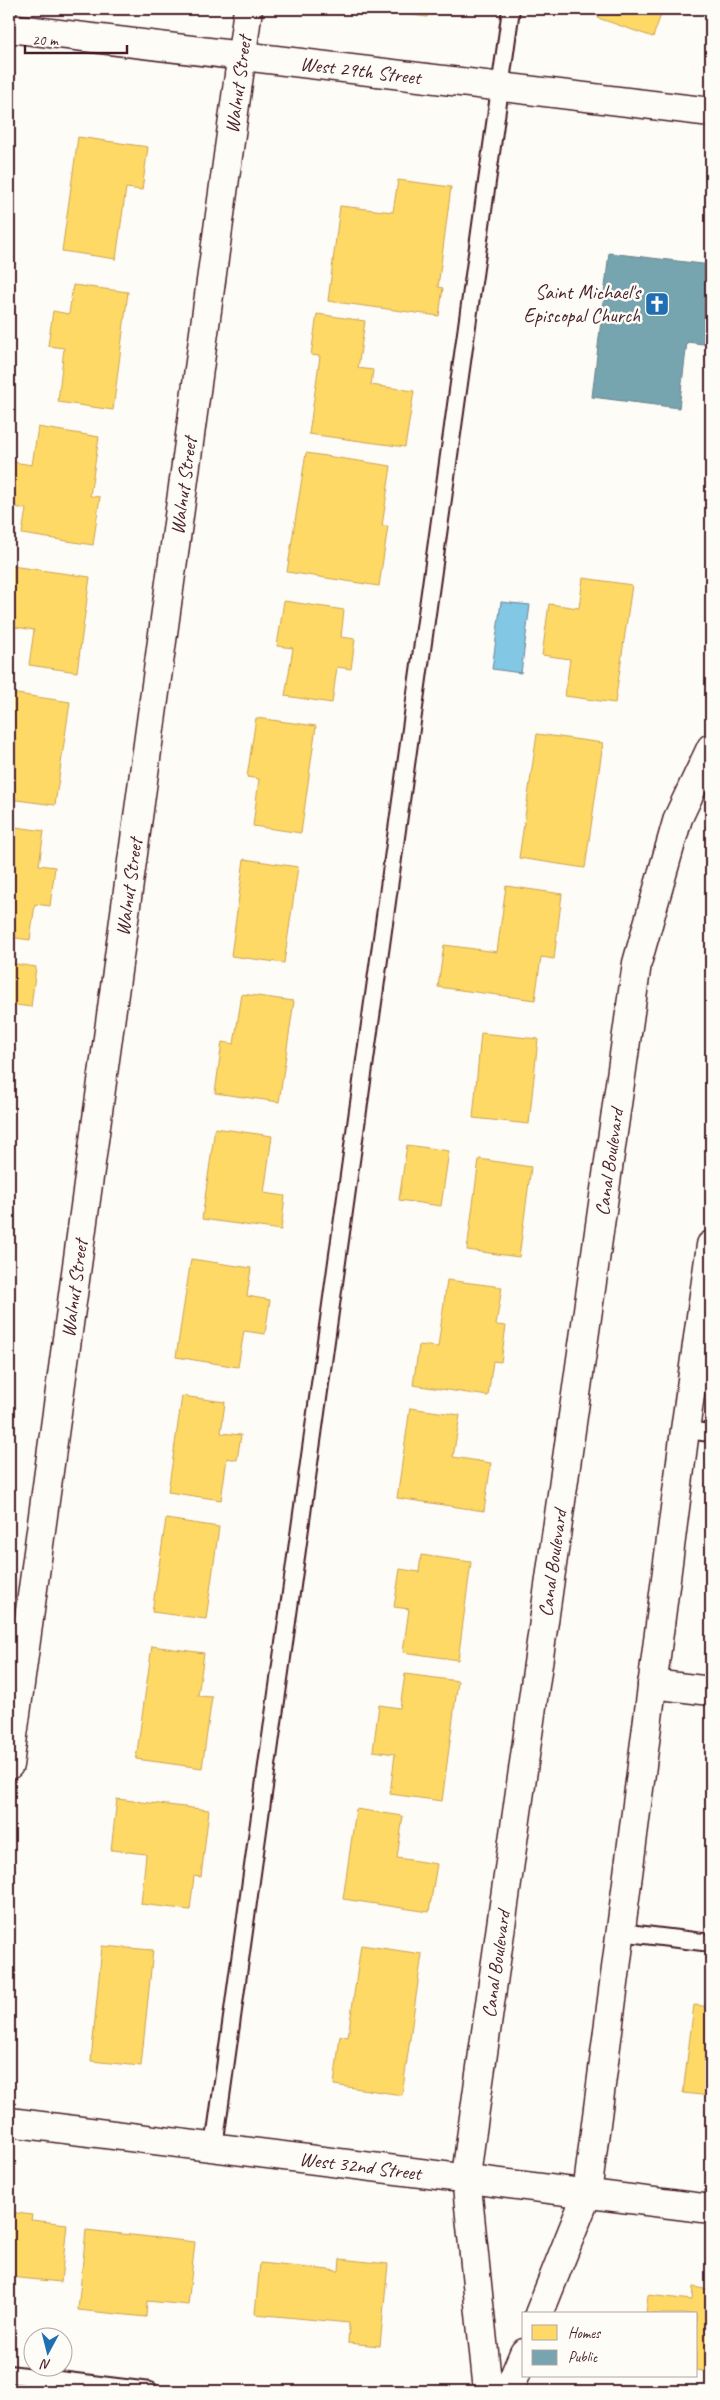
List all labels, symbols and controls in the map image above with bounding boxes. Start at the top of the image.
scale bar [25,22,128,54]
text: 20 m [32,31,59,50]
street label: Walnut Street [219,31,257,135]
street label: West 29th Street [299,50,424,90]
place label: Saint Michael's Episcopal Church [524,280,642,328]
church icon: Saint Michael's Episcopal Church [644,291,670,317]
street label: Walnut Street [164,432,203,536]
street label: Walnut Street [109,834,148,937]
street label: Canal Boulevard [589,1104,629,1217]
street label: Walnut Street [55,1235,93,1339]
street label: Canal Boulevard [532,1505,573,1618]
street label: Canal Boulevard [476,1906,516,2019]
street label: West 32nd Street [298,2146,425,2186]
legend [522,2312,698,2378]
text: Homes [568,2324,602,2343]
north arrow [22,2328,72,2378]
text: Public [568,2348,598,2367]
text: N [39,2355,52,2373]

